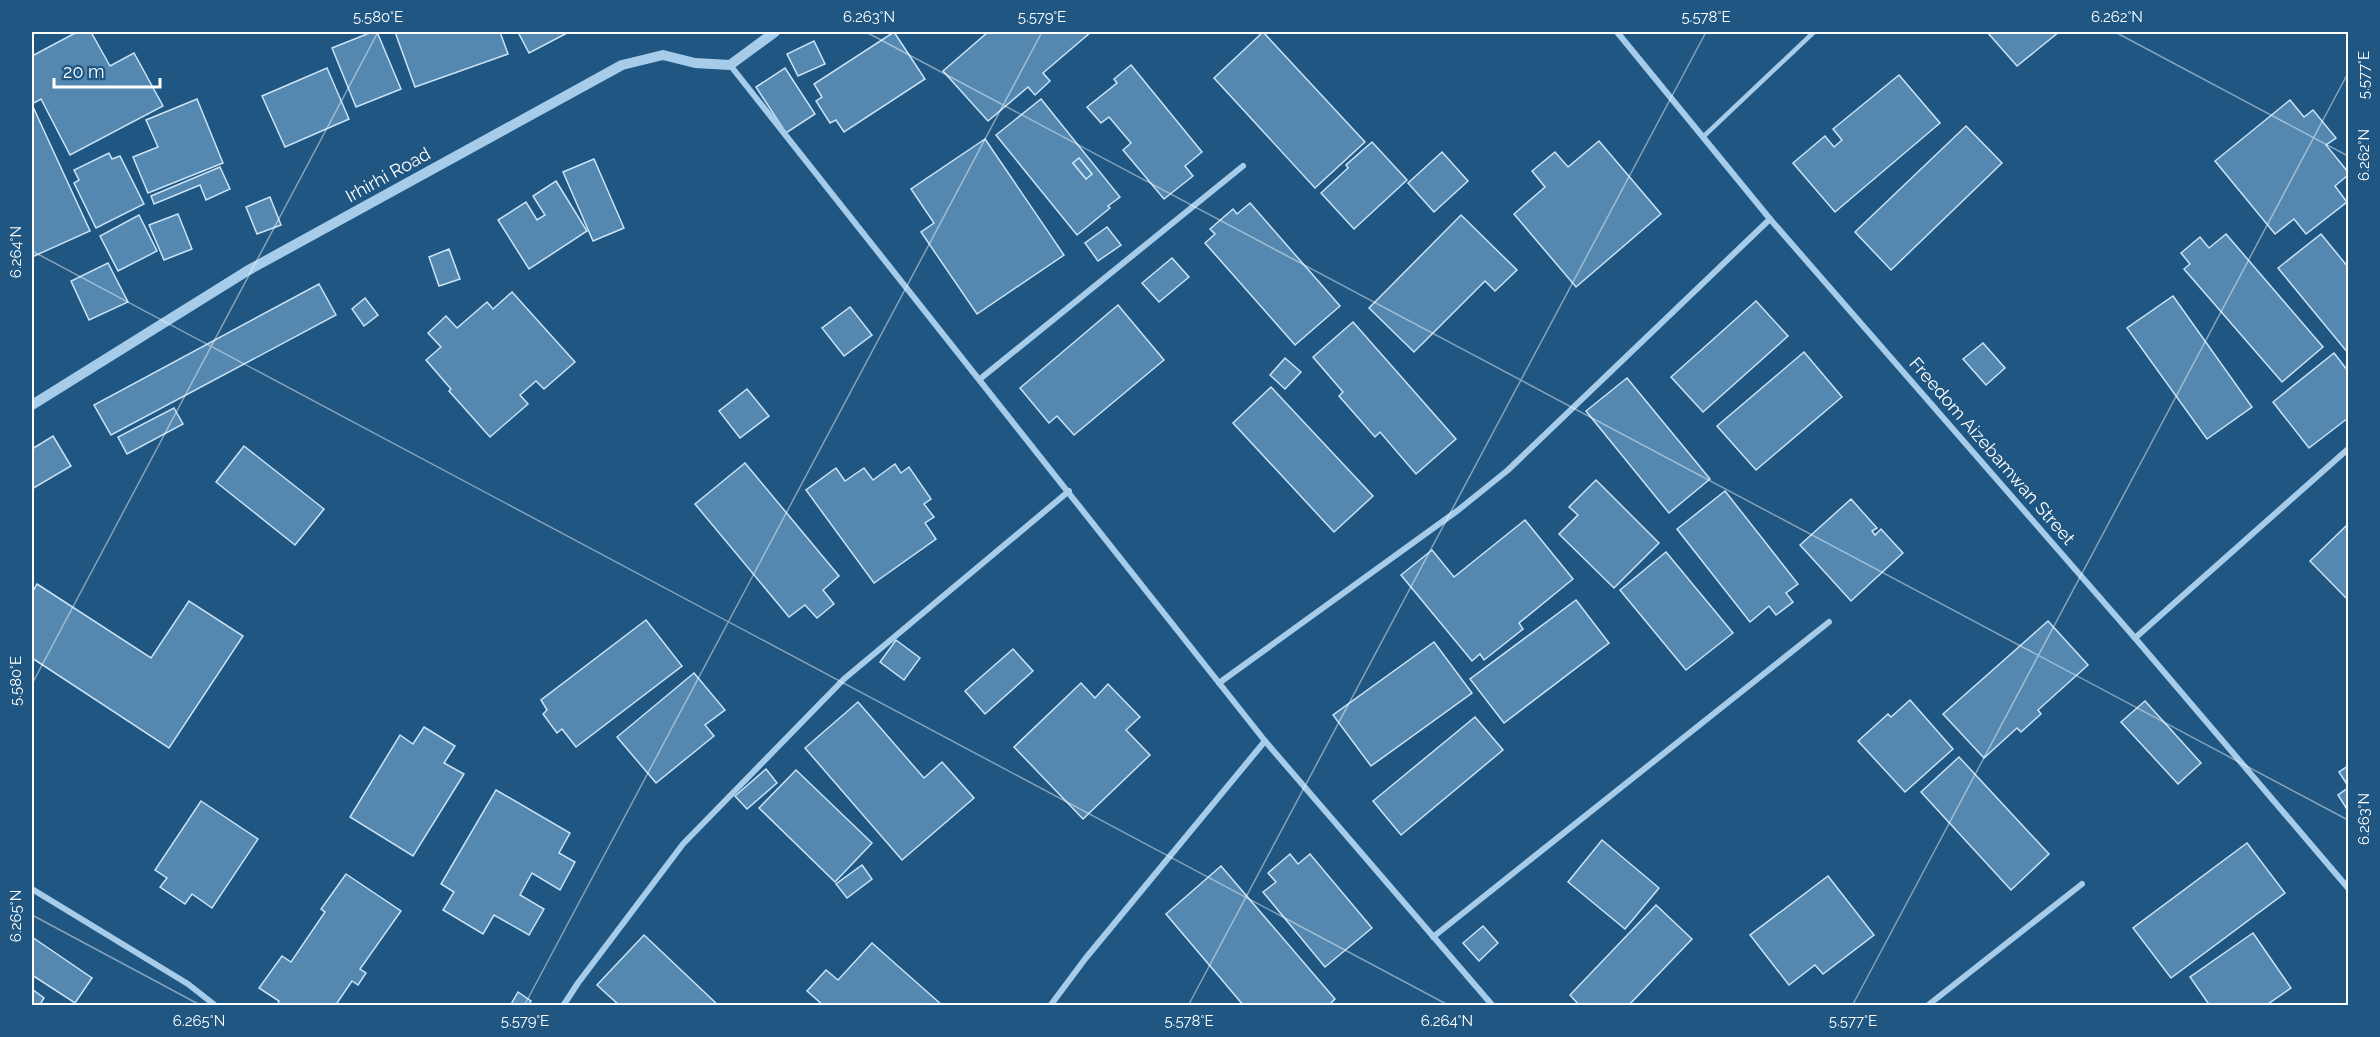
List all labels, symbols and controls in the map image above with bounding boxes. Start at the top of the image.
text: 5.580°E [353,8,403,26]
text: 6.263°N [843,8,895,26]
text: 5.579°E [1018,8,1066,26]
text: 5.578°E [1681,8,1731,26]
text: 6.262°N [2091,8,2143,26]
scale bar [54,51,160,89]
text: 5.577°E [2355,51,2373,99]
text: 20 m [63,61,105,82]
text: 6.262°N [2355,129,2373,181]
street label: Irhirhi Road [342,143,434,206]
text: 6.264°N [7,226,25,278]
street label: Freedom Aizebamwan Street [1905,353,2079,549]
text: 5.580°E [7,656,25,706]
text: 6.263°N [2355,793,2373,845]
text: 6.265°N [7,890,25,942]
text: 6.265°N [173,1012,225,1030]
text: 5.579°E [501,1012,549,1030]
text: 5.578°E [1164,1012,1214,1030]
text: 6.264°N [1421,1012,1473,1030]
text: 5.577°E [1829,1012,1877,1030]

